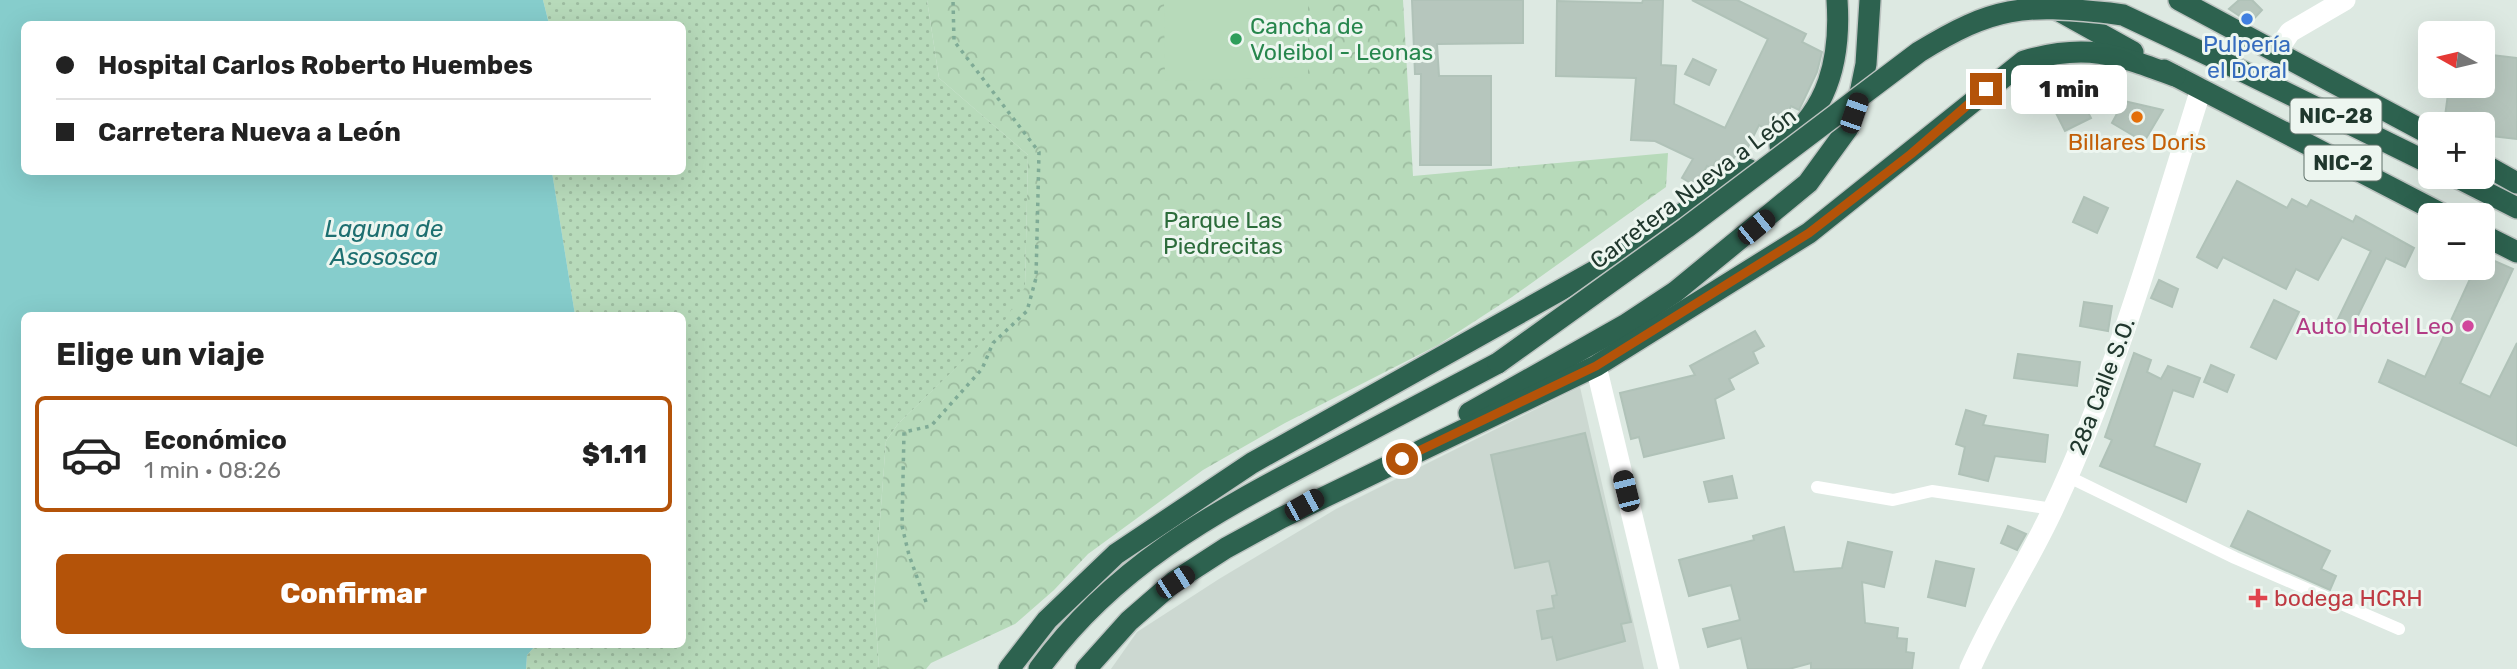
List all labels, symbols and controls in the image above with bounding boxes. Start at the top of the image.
marker: Pulpería el Doral [2239,11,2255,27]
place label: Cancha de Voleibol - Leonas [1250,12,1433,66]
north arrow [2418,21,2496,98]
map controls [2418,21,2495,280]
place label: Pulpería el Doral [2203,30,2291,84]
marker: Cancha de Voleibol - Leonas [1228,31,1244,47]
text: Hospital Carlos Roberto Huembes [98,50,533,81]
callout: 1 min [2010,64,2126,114]
route end [1970,73,2002,105]
text: 1 min [2039,75,2099,103]
car [1838,90,1871,136]
road number: NIC-28 [2290,99,2382,134]
street label: Carretera Nueva a León [1584,101,1802,275]
marker: Billares Doris [2129,109,2145,125]
button: + [2418,112,2495,189]
text: Carretera Nueva a León [98,117,401,148]
place label: Billares Doris [2068,128,2206,156]
road number: NIC-2 [2304,146,2382,180]
button: − [2418,203,2495,280]
park label: Parque Las Piedrecitas [1163,206,1283,260]
car [1734,206,1779,248]
water label: Laguna de Asososca [325,215,443,271]
place label: Auto Hotel Leo [2296,312,2454,340]
street label: 28a Calle S.O. [2063,313,2141,459]
marker: Auto Hotel Leo [2460,318,2476,334]
text: Elige un viaje [56,335,265,373]
icon: car [60,423,123,486]
text: Económico [144,425,287,456]
text: $1.11 [582,439,647,470]
route start [1386,443,1418,475]
text: 1 min · 08:26 [144,456,281,484]
car [1611,468,1642,514]
car [1281,486,1328,524]
button: Confirmar [56,554,651,634]
car [1152,562,1199,602]
place label: bodega HCRH [2274,584,2423,612]
marker: bodega HCRH [2248,588,2268,608]

